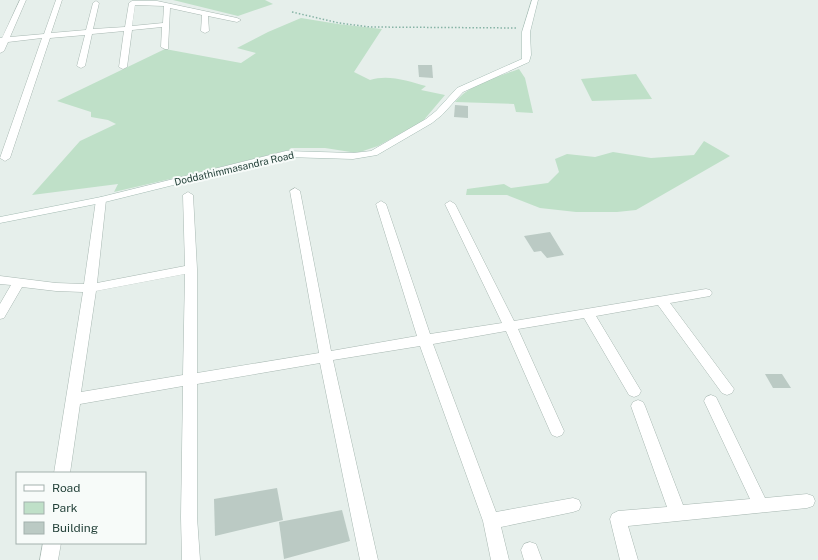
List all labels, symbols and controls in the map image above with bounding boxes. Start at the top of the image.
street label: Doddathimmasandra Road [173,148,295,188]
legend [16,472,146,544]
text: Road [52,481,80,495]
text: Park [52,501,78,515]
text: Building [52,521,98,535]

